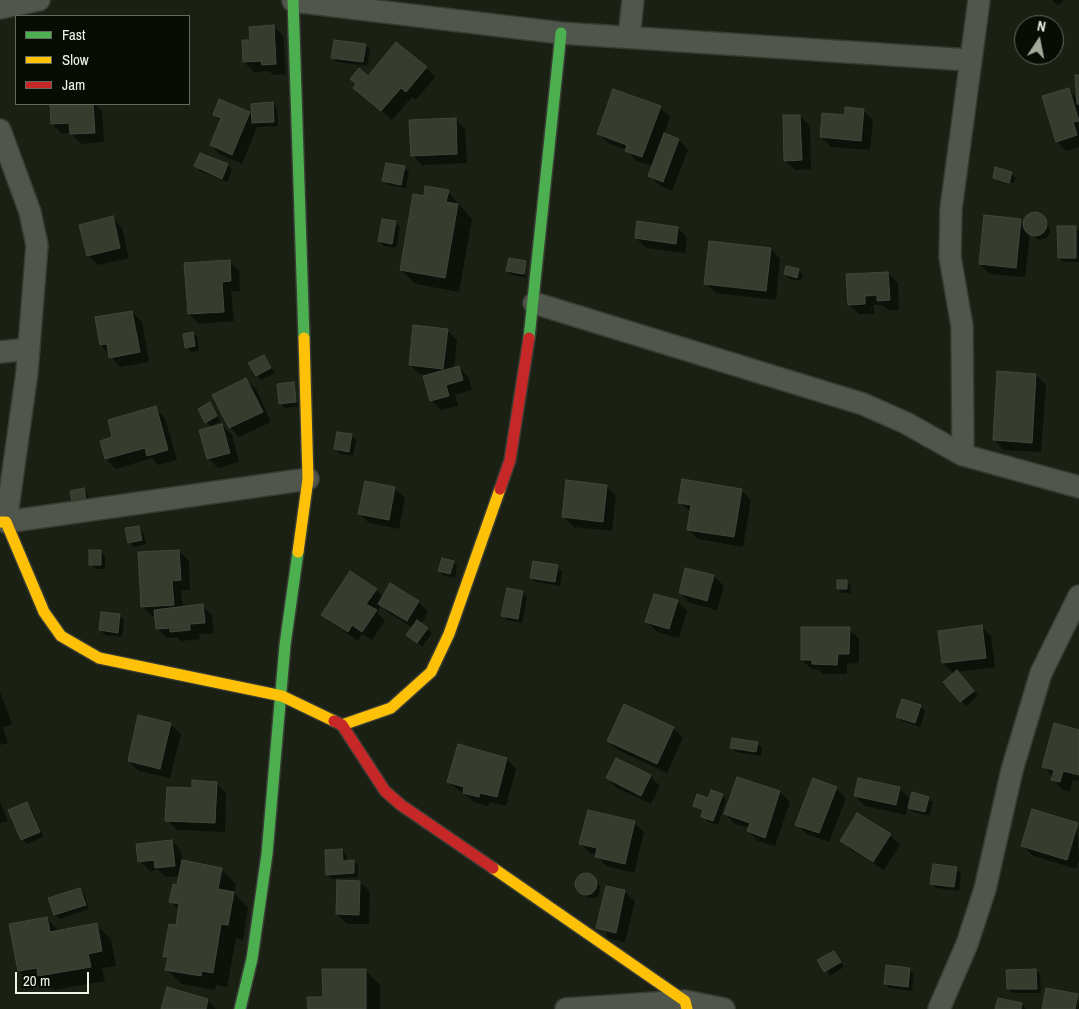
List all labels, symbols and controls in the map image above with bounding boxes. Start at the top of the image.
legend [15,15,190,105]
north arrow [1014,15,1064,65]
text: N [1036,17,1047,36]
text: Fast [62,24,85,45]
text: Slow [62,49,89,70]
text: Jam [62,74,85,95]
scale bar [18,962,91,994]
text: 20 m [23,970,50,991]

